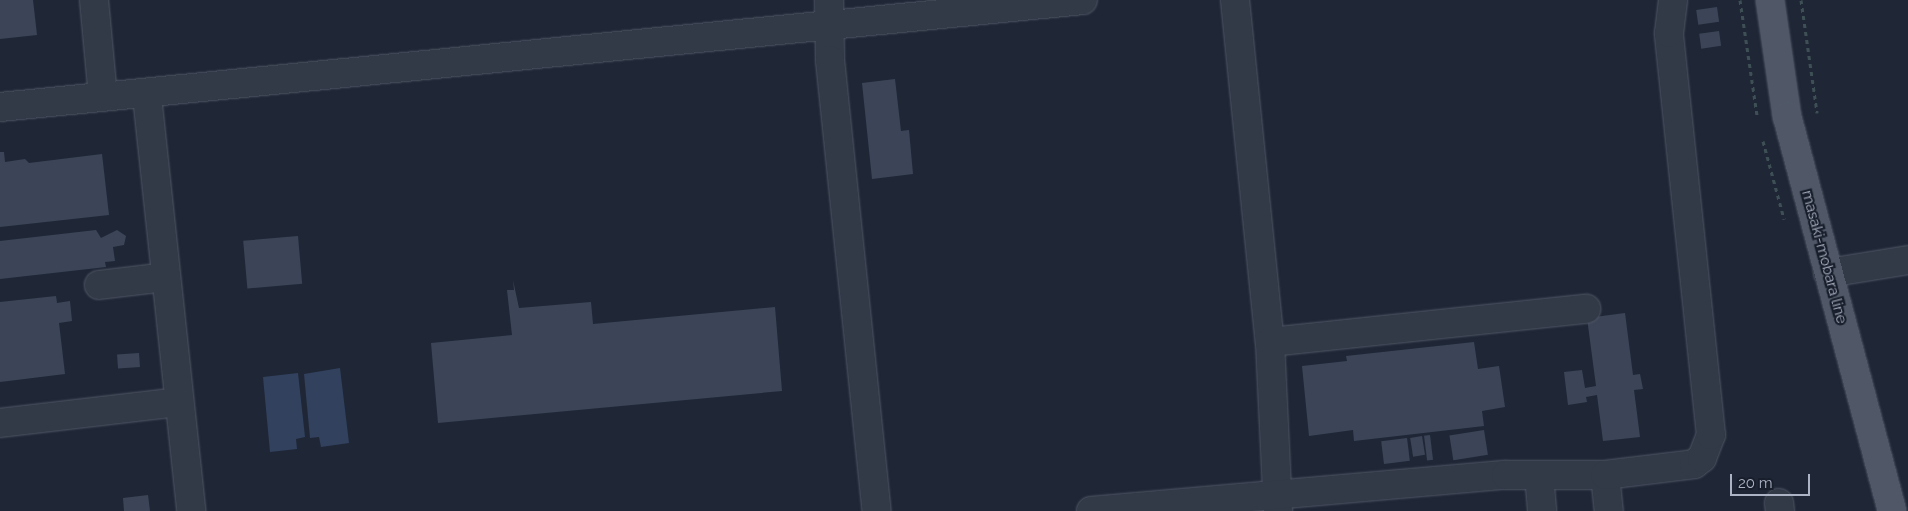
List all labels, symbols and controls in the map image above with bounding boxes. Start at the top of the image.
street label: masaki-mobara line [1798,188,1850,326]
scale bar [1733,464,1813,496]
text: 20 m [1738,474,1773,492]

